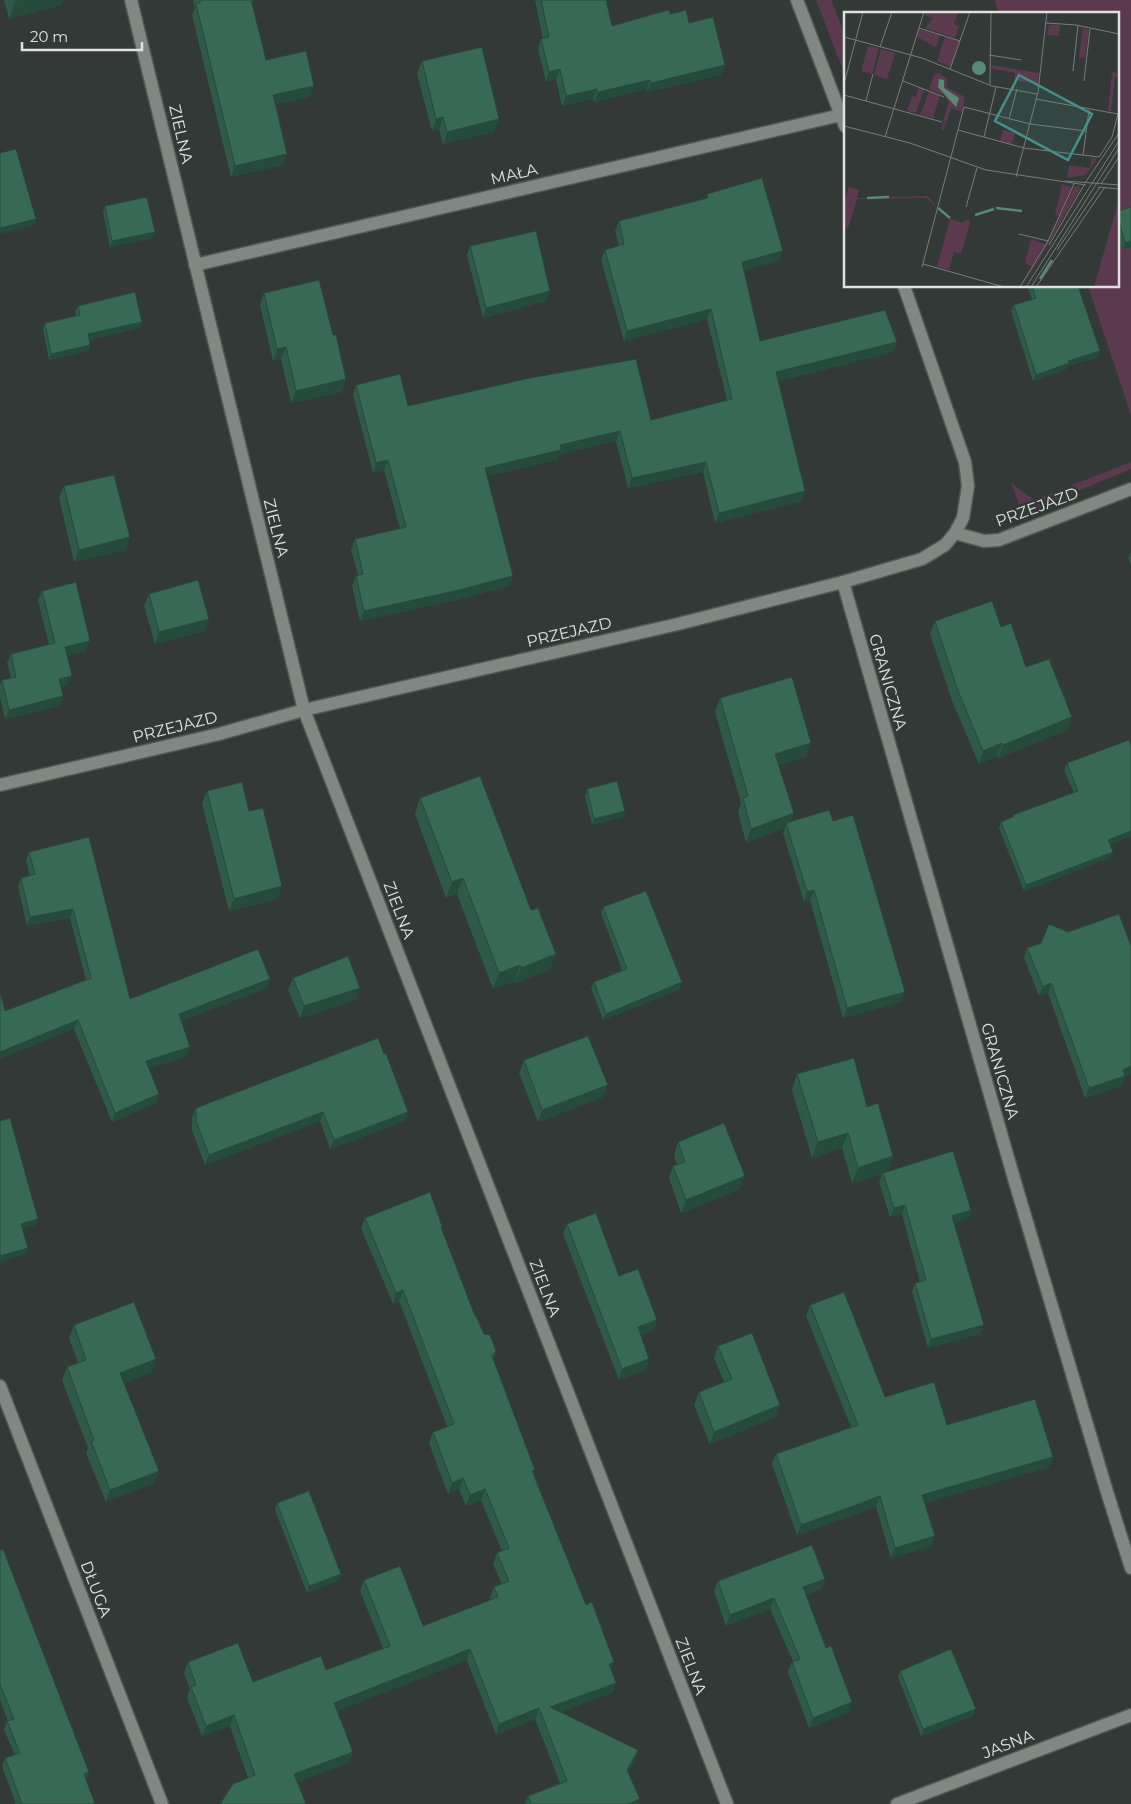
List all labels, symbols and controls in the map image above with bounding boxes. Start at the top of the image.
inset map [844,12,1118,288]
scale bar [22,20,142,52]
text: 20 m [30,27,68,46]
street label: ZIELNA [165,103,197,166]
street label: MAŁA [489,159,540,189]
street label: PRZEJAZD [993,483,1081,531]
street label: ZIELNA [260,497,293,560]
street label: PRZEJAZD [525,613,613,651]
street label: GRANICZNA [865,632,911,733]
street label: PRZEJAZD [131,707,219,747]
street label: ZIELNA [379,879,419,942]
street label: GRANICZNA [977,1021,1023,1122]
street label: ZIELNA [525,1257,565,1320]
street label: DŁUGA [77,1558,116,1620]
street label: ZIELNA [671,1635,711,1698]
street label: JASNA [979,1725,1037,1763]

